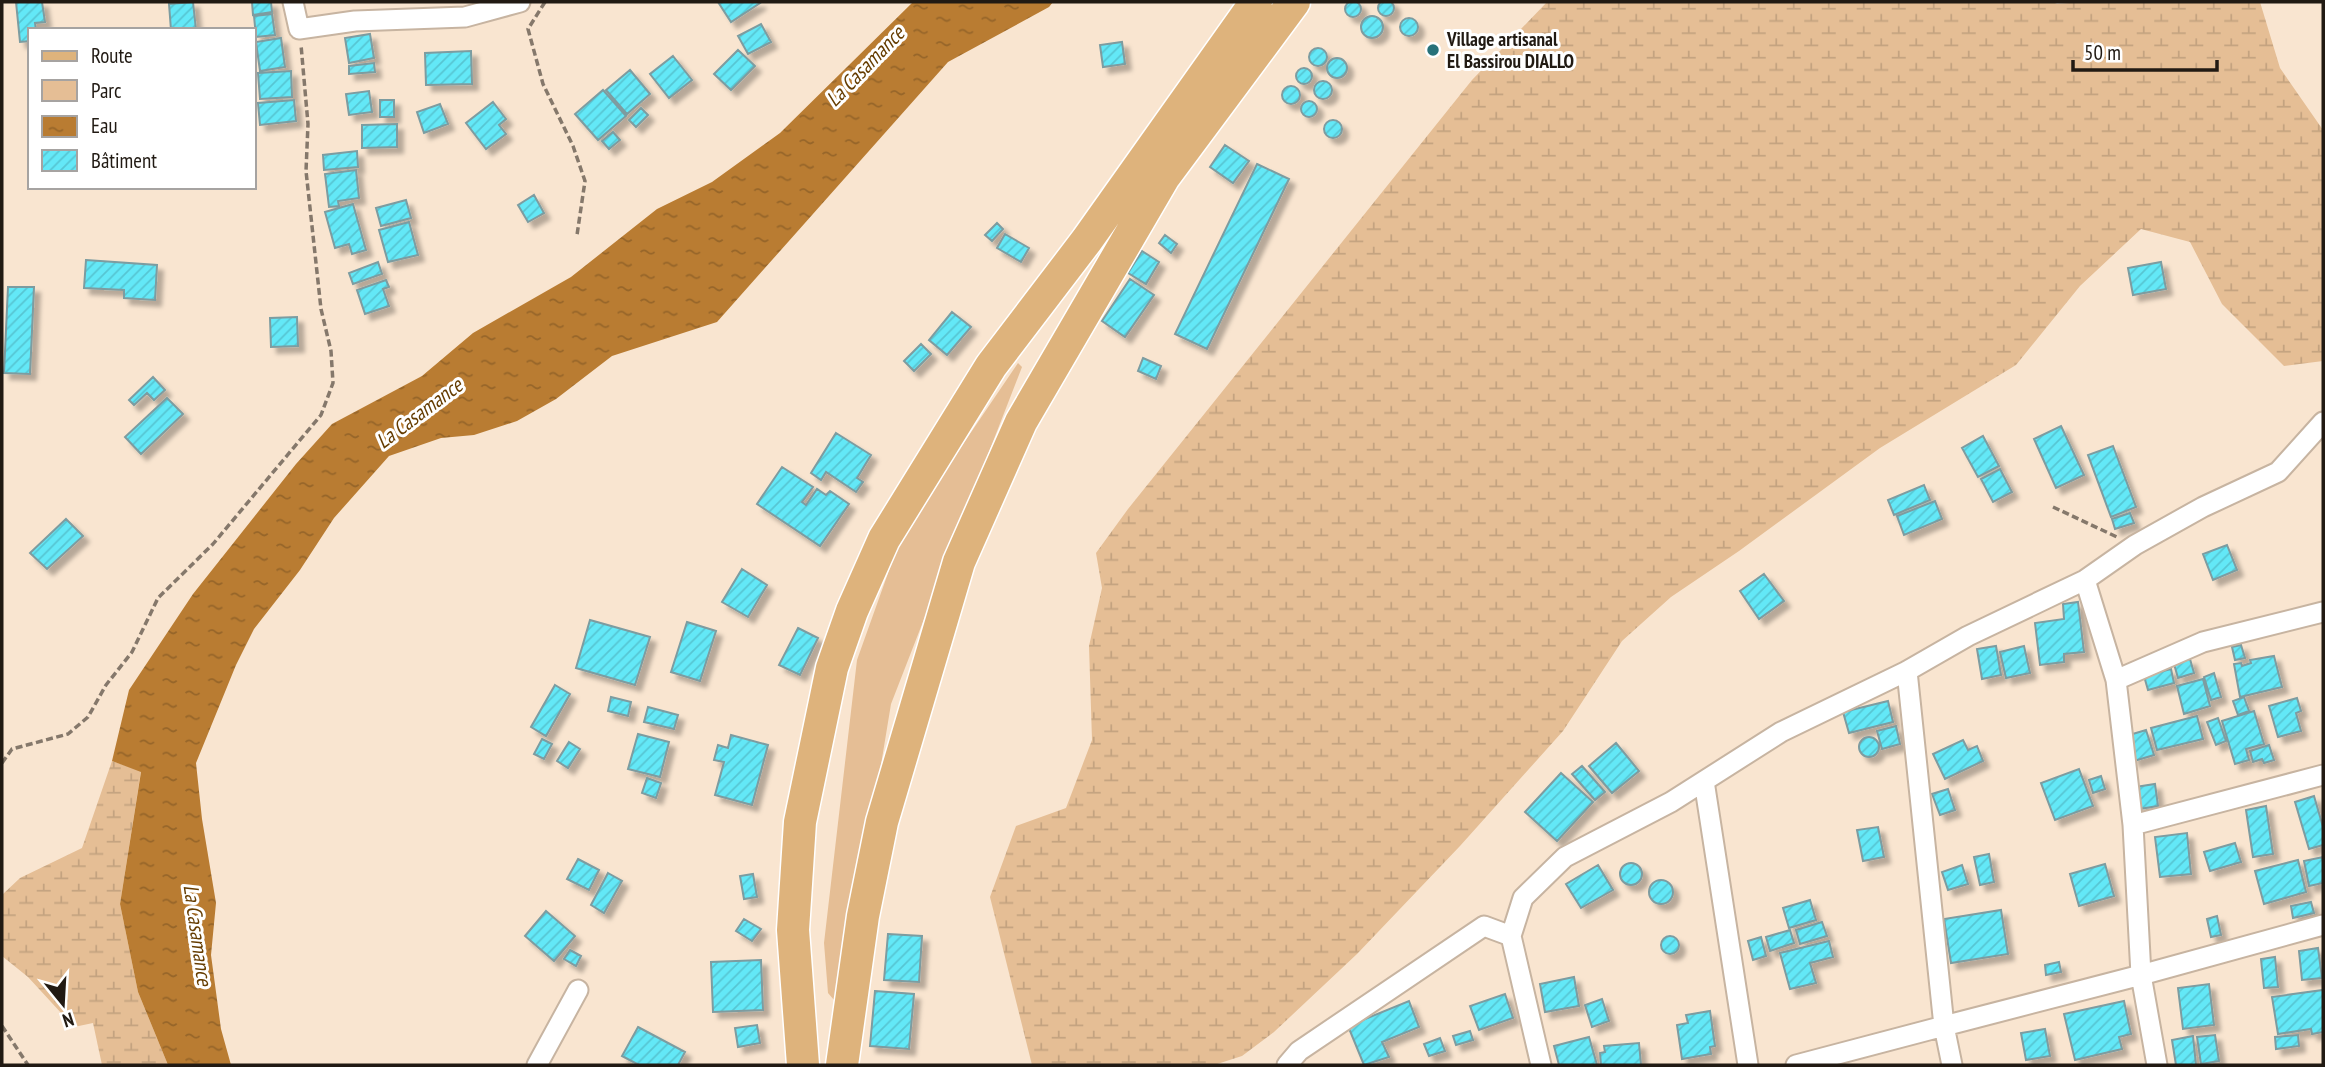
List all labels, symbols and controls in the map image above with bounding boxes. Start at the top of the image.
water label: La Casamance [820,19,911,112]
place label: Village artisanal El Bassirou DIALLO [1446,27,1574,73]
legend [28,28,256,189]
scale bar [2073,28,2216,72]
text: 50 m [2084,39,2121,66]
text: Route [91,42,133,69]
marker: Village artisanal El Bassirou DIALLO [1425,42,1441,58]
text: Parc [91,77,122,104]
text: Eau [91,112,118,139]
text: Bâtiment [91,147,157,174]
water label: La Casamance [370,371,469,454]
water label: La Casamance [178,883,219,988]
north arrow [28,969,98,1039]
text: N [60,1007,77,1033]

